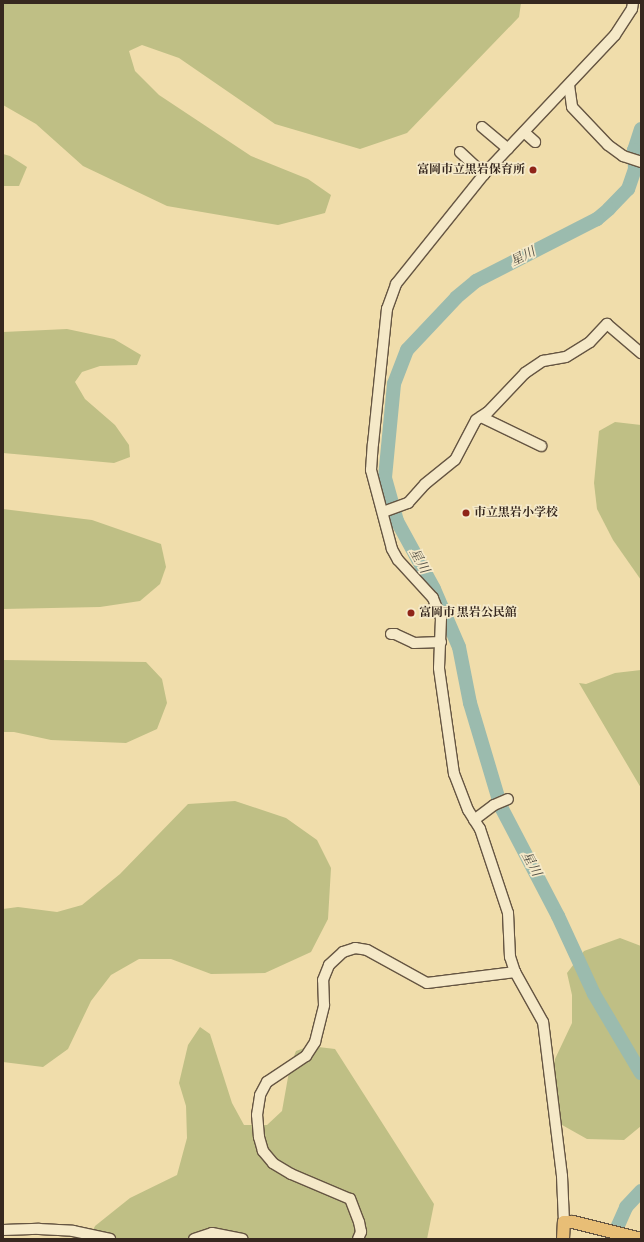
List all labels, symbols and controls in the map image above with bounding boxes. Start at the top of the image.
place label: 富岡市立黒岩保育所 [417,163,525,177]
marker: 富岡市立黒岩保育所 [528,165,538,175]
water label: 星川 [508,244,538,270]
place label: 市立黒岩小学校 [474,506,558,520]
marker: 市立黒岩小学校 [461,508,471,518]
water label: 星川 [406,546,432,576]
place label: 富岡市 黒岩公民舘 [419,606,517,620]
marker: 富岡市 黒岩公民舘 [406,608,416,618]
water label: 星川 [518,849,544,879]

